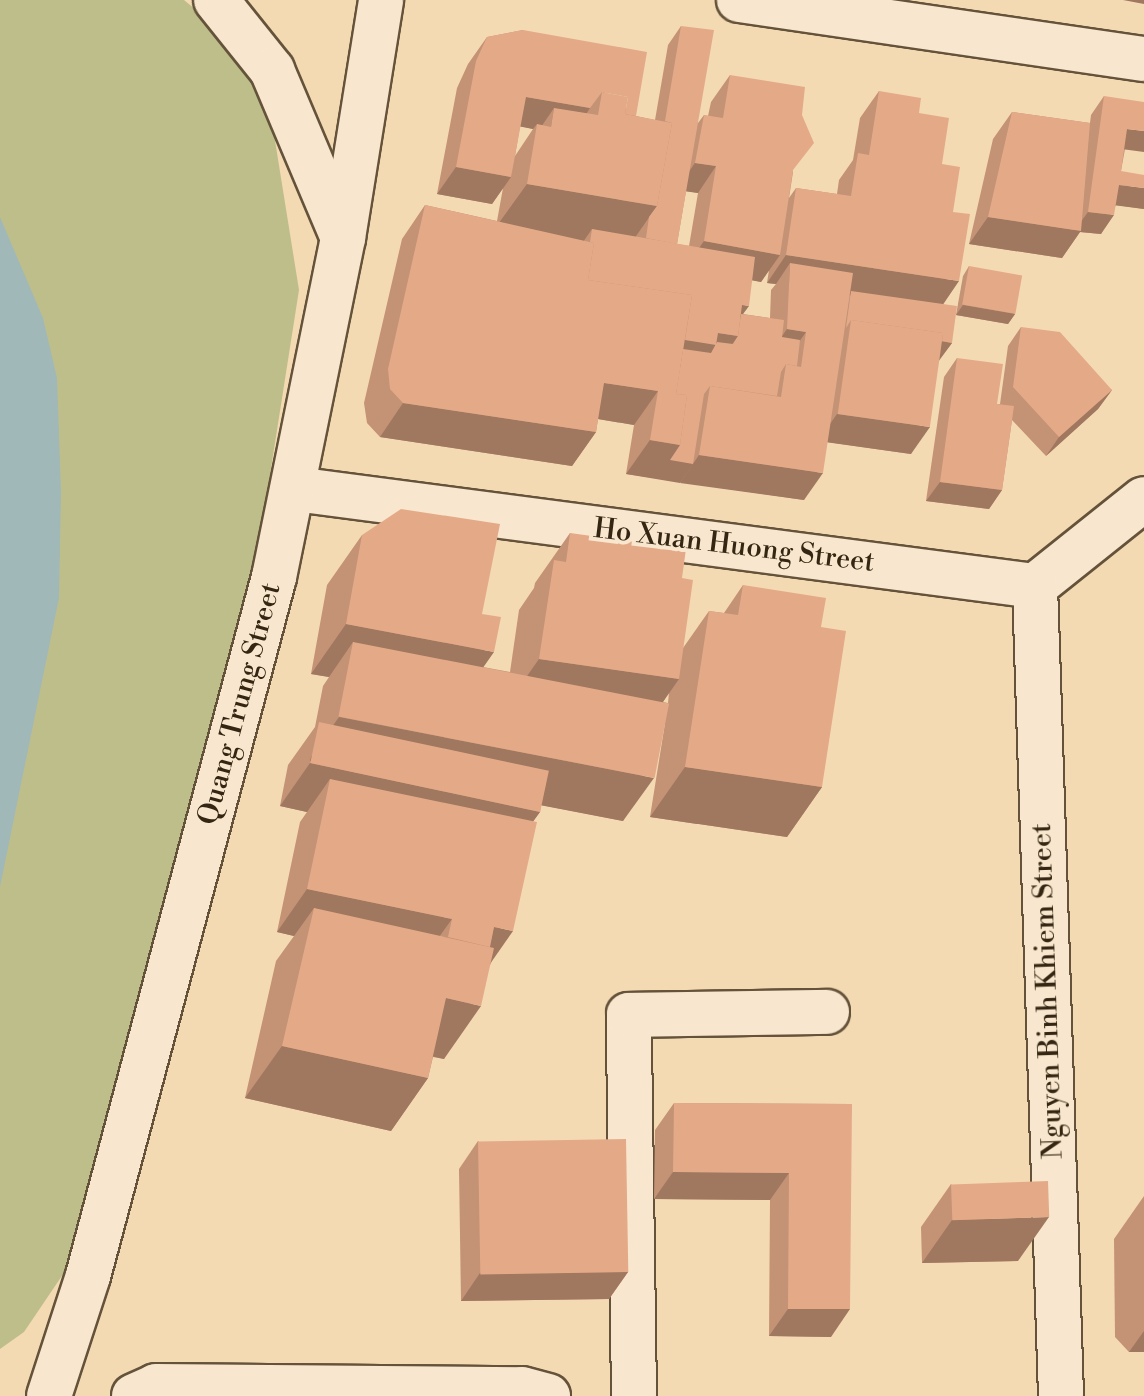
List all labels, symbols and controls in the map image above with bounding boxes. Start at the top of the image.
street label: Ho Xuan Huong Street [592,512,876,580]
street label: Quang Trung Street [192,579,288,829]
street label: Nguyen Binh Khiem Street [1025,823,1071,1159]

